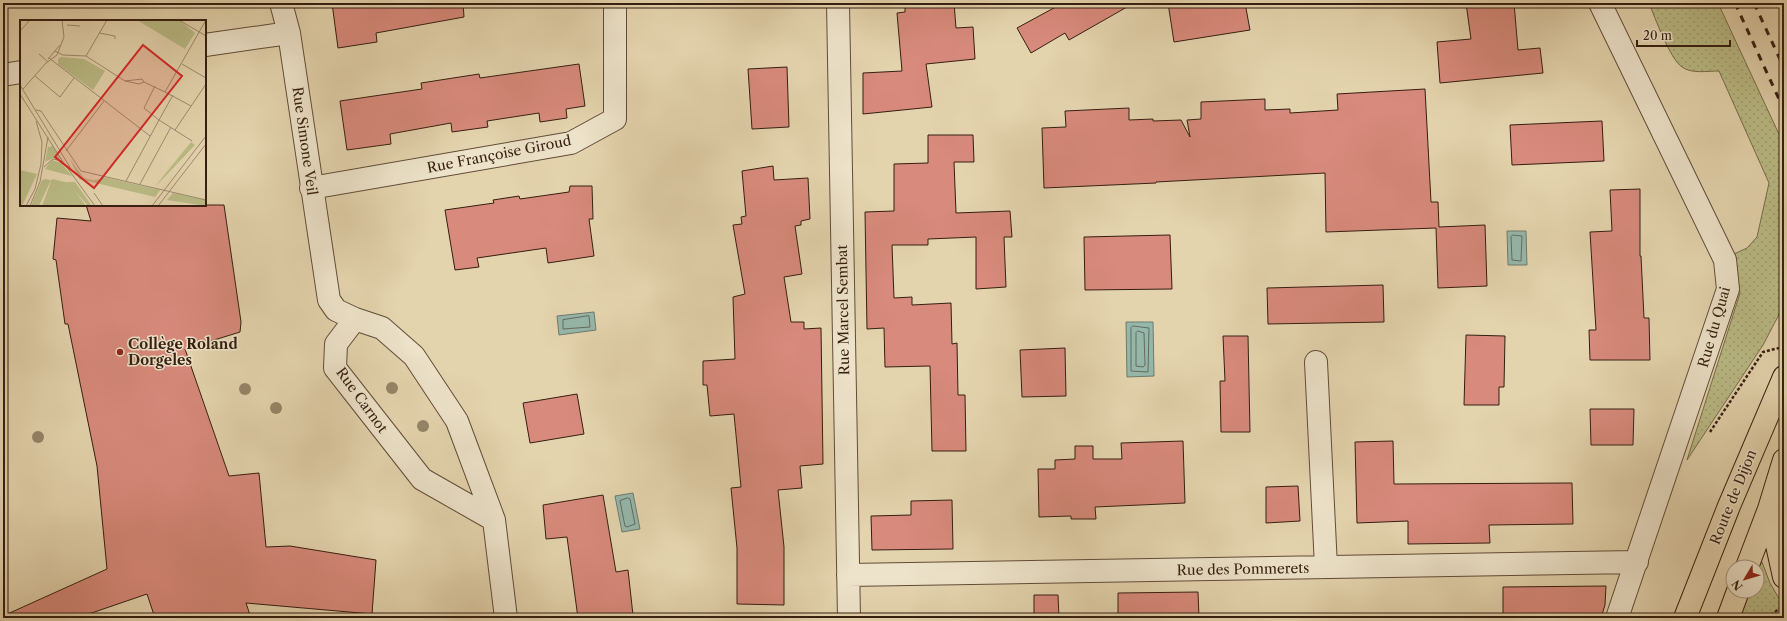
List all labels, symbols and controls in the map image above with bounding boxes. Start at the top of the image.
inset map [20,20,206,206]
scale bar [1637,22,1730,48]
text: 20 m [1643,28,1672,43]
street label: Rue Simone Veil [288,85,322,197]
street label: Rue Françoise Giroud [425,131,573,177]
street label: Rue Marcel Sembat [833,244,853,375]
street label: Rue du Quai [1694,285,1734,369]
place label: Collège Roland Dorgeles [128,335,238,369]
marker: Collège Roland Dorgeles [115,347,125,357]
street label: Rue Carnot [332,364,392,436]
street label: Route de Dijon [1706,447,1760,547]
street label: Rue des Pommerets [1177,559,1309,579]
north arrow [1725,559,1765,599]
text: N [1728,577,1746,593]

